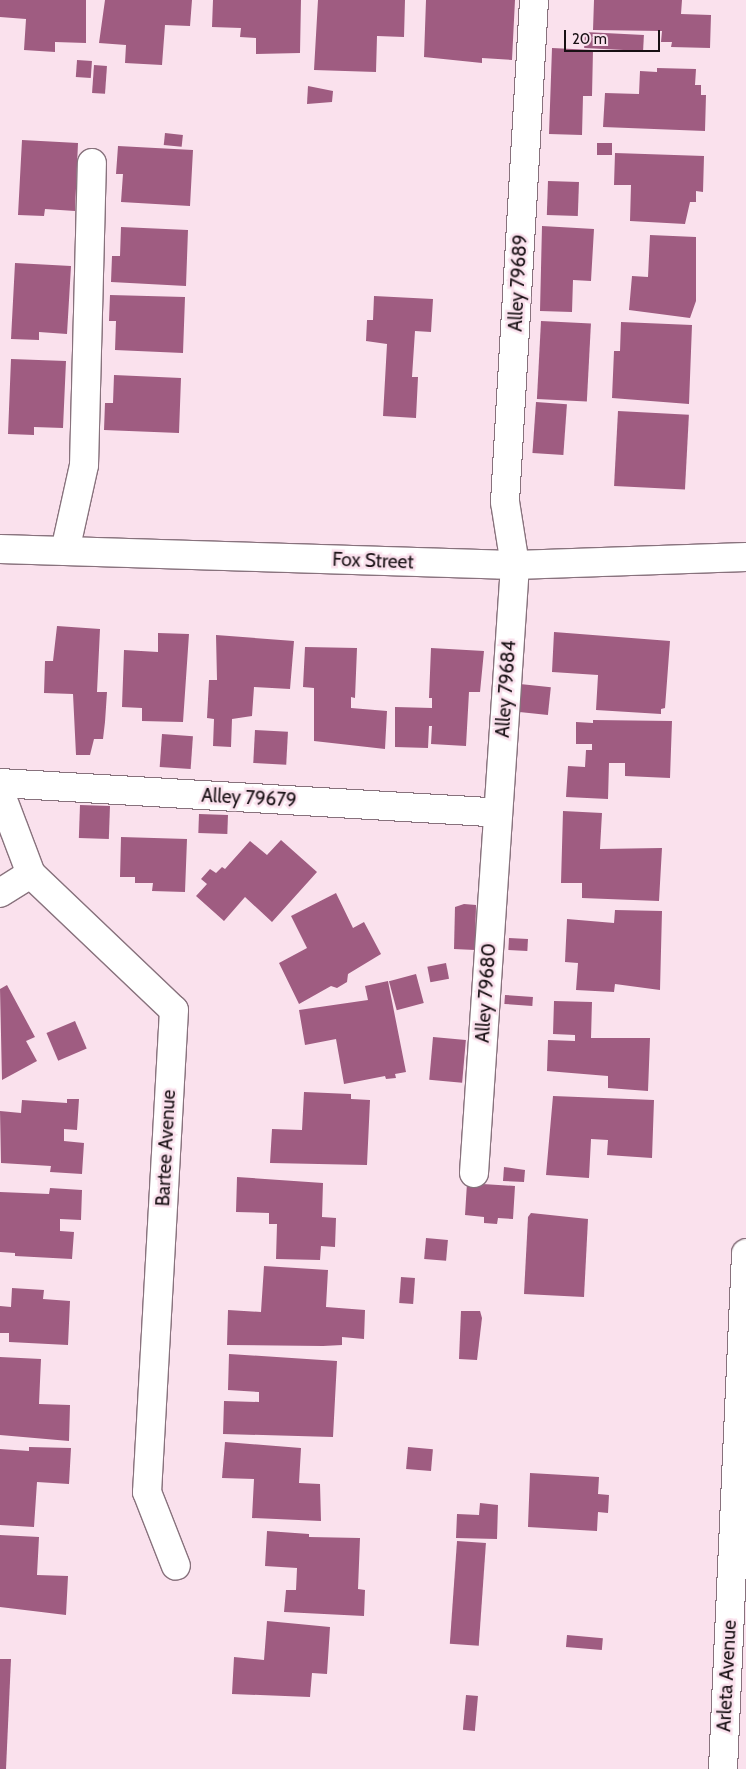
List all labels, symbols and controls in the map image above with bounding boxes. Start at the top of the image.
scale bar [566,20,662,52]
text: 20 m [572,30,607,48]
street label: Alley 79689 [504,234,532,332]
street label: Fox Street [332,548,414,574]
street label: Alley 79684 [491,640,521,738]
street label: Alley 79679 [201,784,297,812]
street label: Alley 79680 [471,942,501,1044]
street label: Bartee Avenue [152,1089,180,1207]
street label: Arleta Avenue [713,1620,741,1732]

